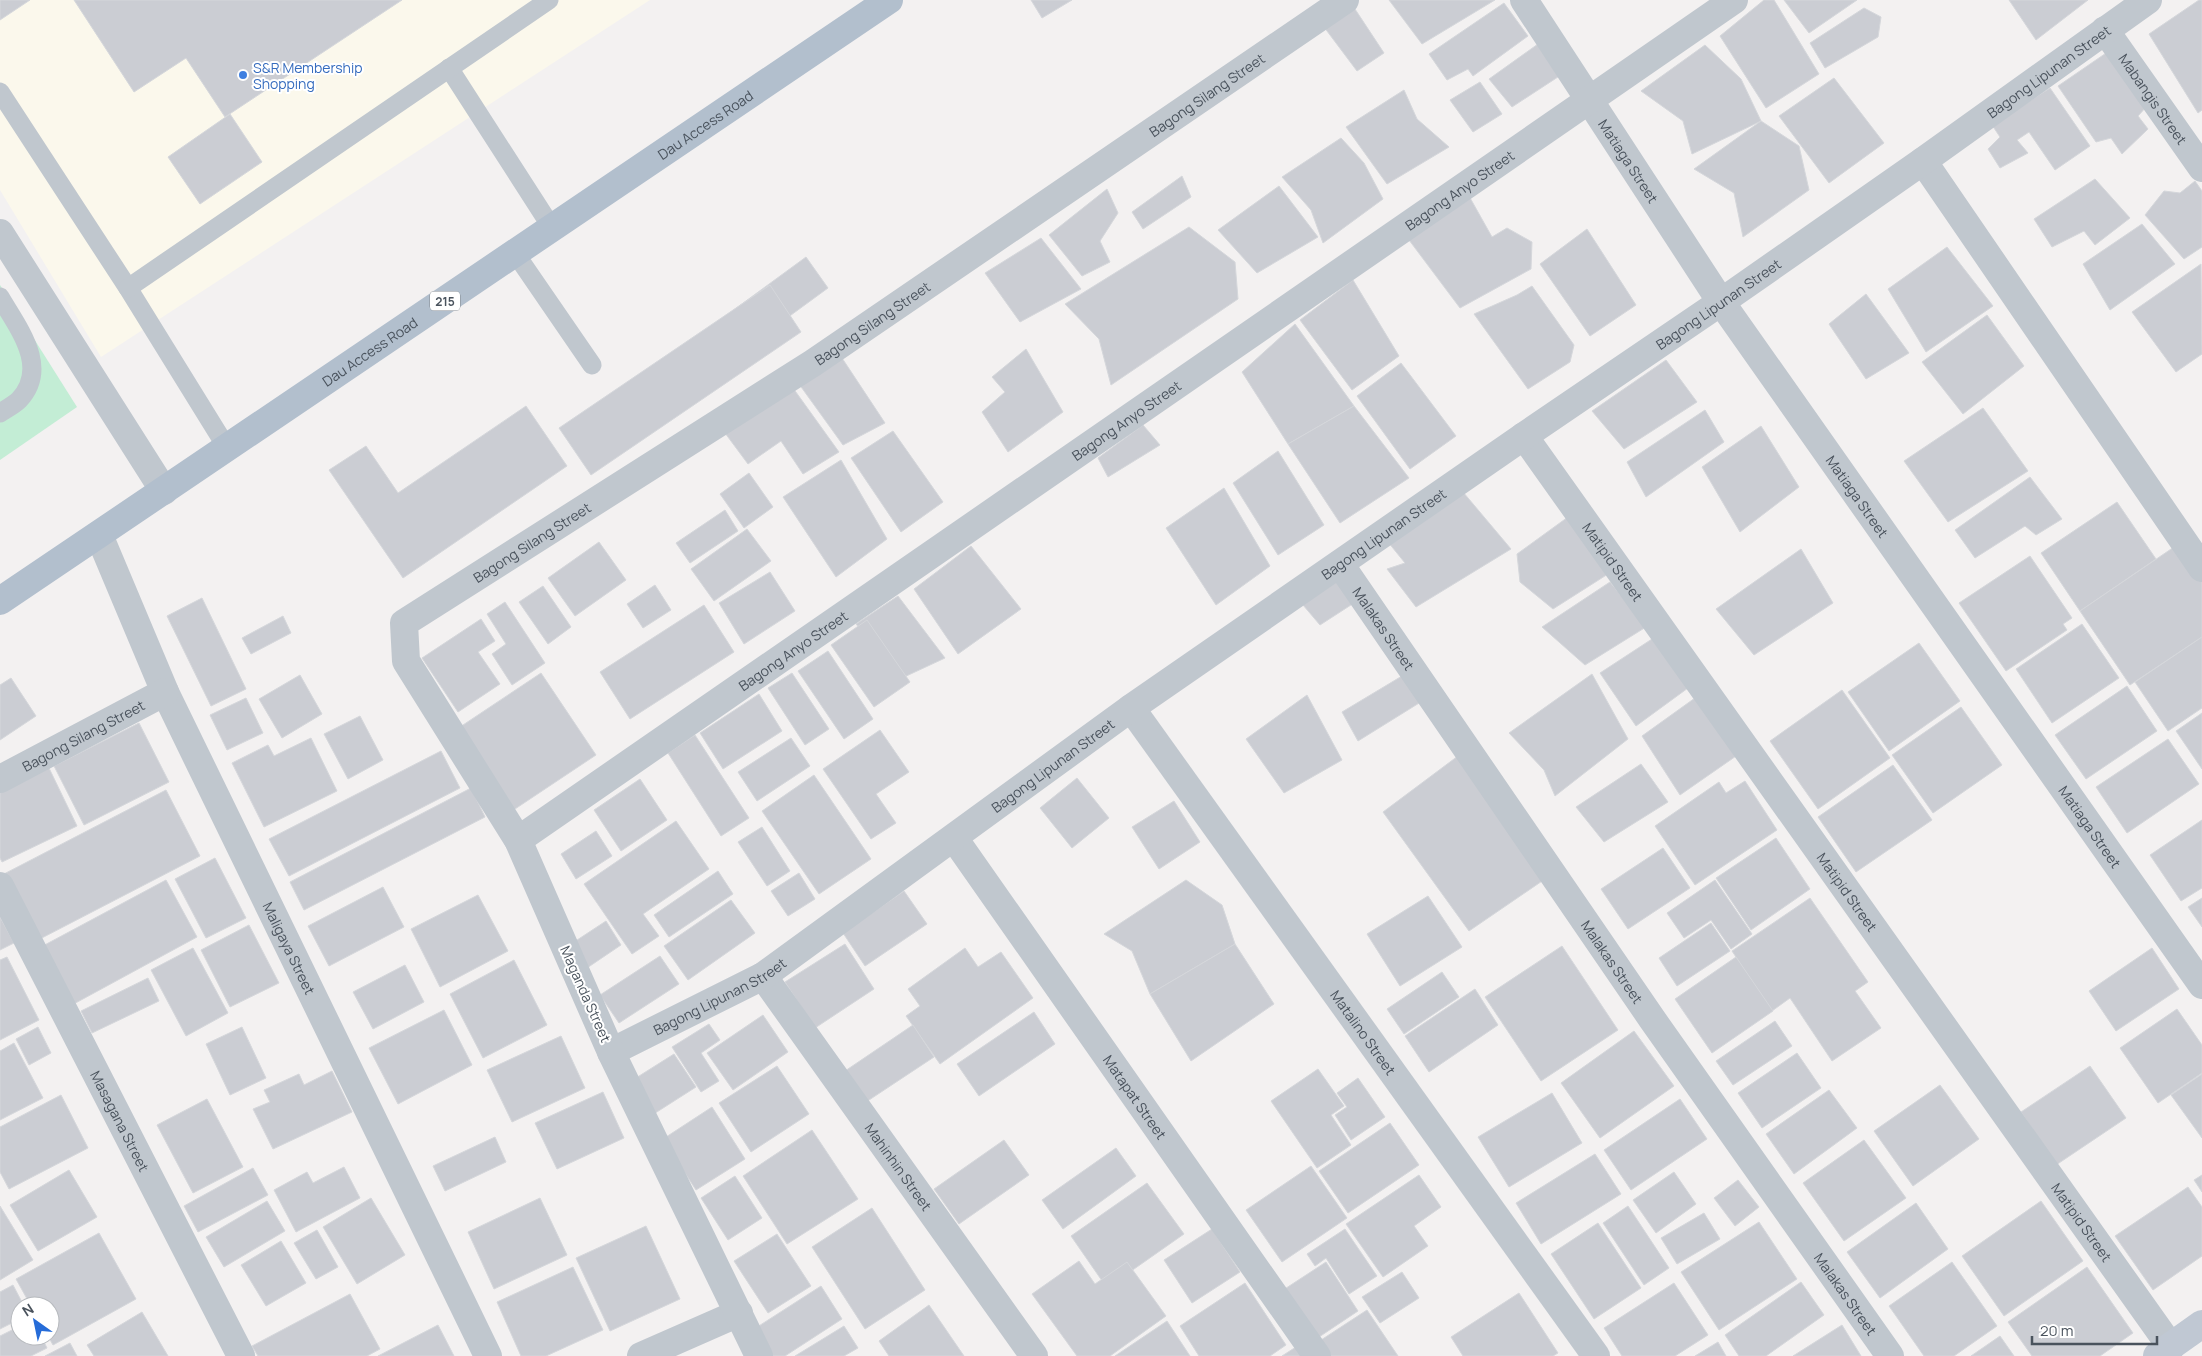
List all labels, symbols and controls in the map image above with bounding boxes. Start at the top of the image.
street label: Bagong Lipunan Street [1983,20,2114,122]
street label: Bagong Silang Street [1145,48,1268,141]
street label: Mabangis Street [2115,50,2192,148]
place label: S&R Membership Shopping [253,58,362,93]
marker: S&R Membership Shopping [237,69,249,81]
street label: Dau Access Road [654,85,756,163]
street label: Matiaga Street [1595,115,1663,207]
street label: Bagong Anyo Street [1401,145,1518,234]
street label: Bagong Lipunan Street [1652,254,1785,353]
street label: Bagong Silang Street [811,276,934,369]
road number: 215 [430,292,460,310]
street label: Dau Access Road [318,312,421,390]
street label: Bagong Anyo Street [1068,375,1185,464]
street label: Matiaga Street [1822,451,1893,541]
street label: Bagong Lipunan Street [1317,483,1450,583]
street label: Bagong Silang Street [469,497,594,586]
street label: Matipid Street [1579,518,1648,605]
street label: Malakas Street [1349,583,1420,674]
street label: Bagong Anyo Street [734,606,851,695]
street label: Bagong Silang Street [19,695,148,775]
street label: Bagong Lipunan Street [987,714,1118,816]
street label: Matiaga Street [2055,782,2126,872]
street label: Matipid Street [1813,849,1882,935]
street label: Maligaya Street [259,899,320,998]
street label: Malakas Street [1577,916,1648,1007]
street label: Maganda Street [556,943,616,1046]
street label: Bagong Lipunan Street [650,953,790,1039]
street label: Matalino Street [1327,986,1401,1079]
street label: Matapat Street [1099,1051,1172,1143]
street label: Masagana Street [87,1067,154,1175]
street label: Mahinhin Street [861,1119,937,1214]
street label: Matipid Street [2048,1179,2117,1265]
street label: Malakas Street [1810,1249,1882,1339]
north arrow [10,1296,60,1346]
text: N [18,1299,37,1320]
scale bar [2032,1314,2157,1346]
text: 20 m [2040,1320,2073,1341]

